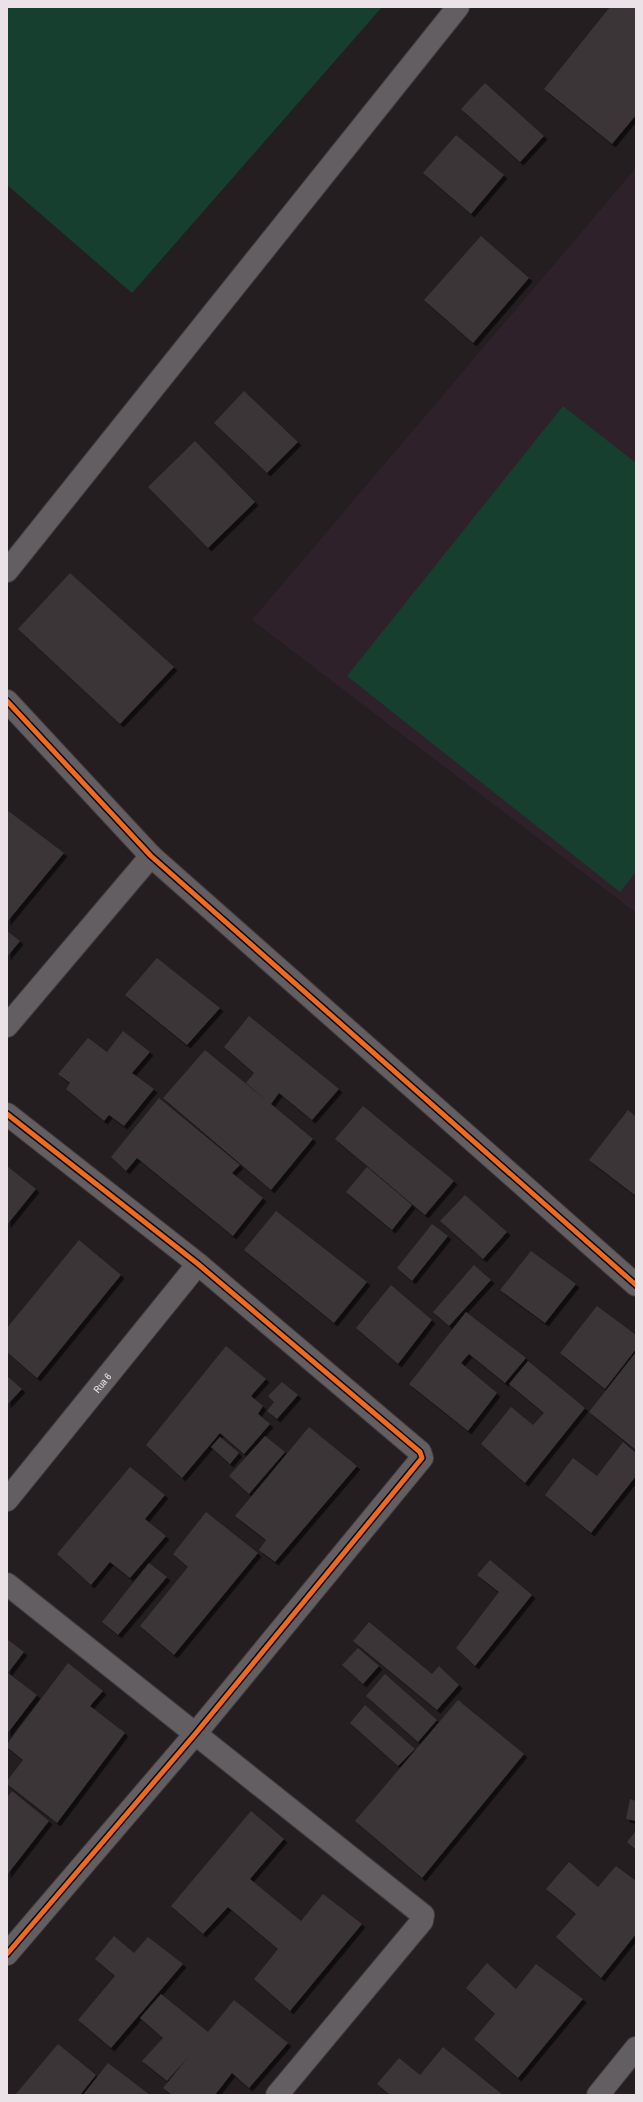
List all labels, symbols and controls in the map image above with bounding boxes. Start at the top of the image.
street label: Rua 6 [90,1370,114,1395]

